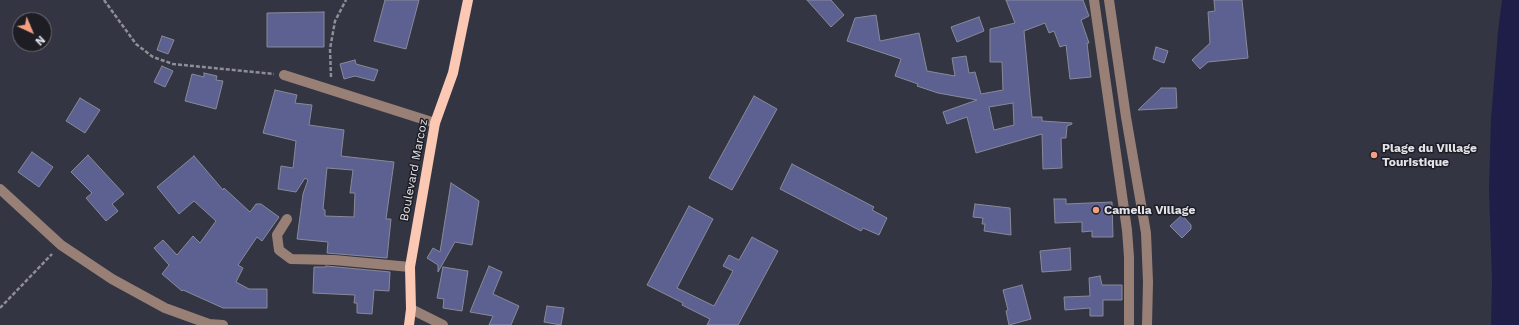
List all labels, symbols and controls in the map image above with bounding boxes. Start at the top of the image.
north arrow [12,12,52,52]
text: N [33,33,47,48]
street label: Boulevard Marcoz [397,118,431,222]
place label: Plage du Village Touristique [1382,141,1477,169]
marker: Plage du Village Touristique [1369,150,1379,160]
place label: Camelia Village [1104,203,1195,217]
marker: Camelia Village [1091,205,1101,215]

